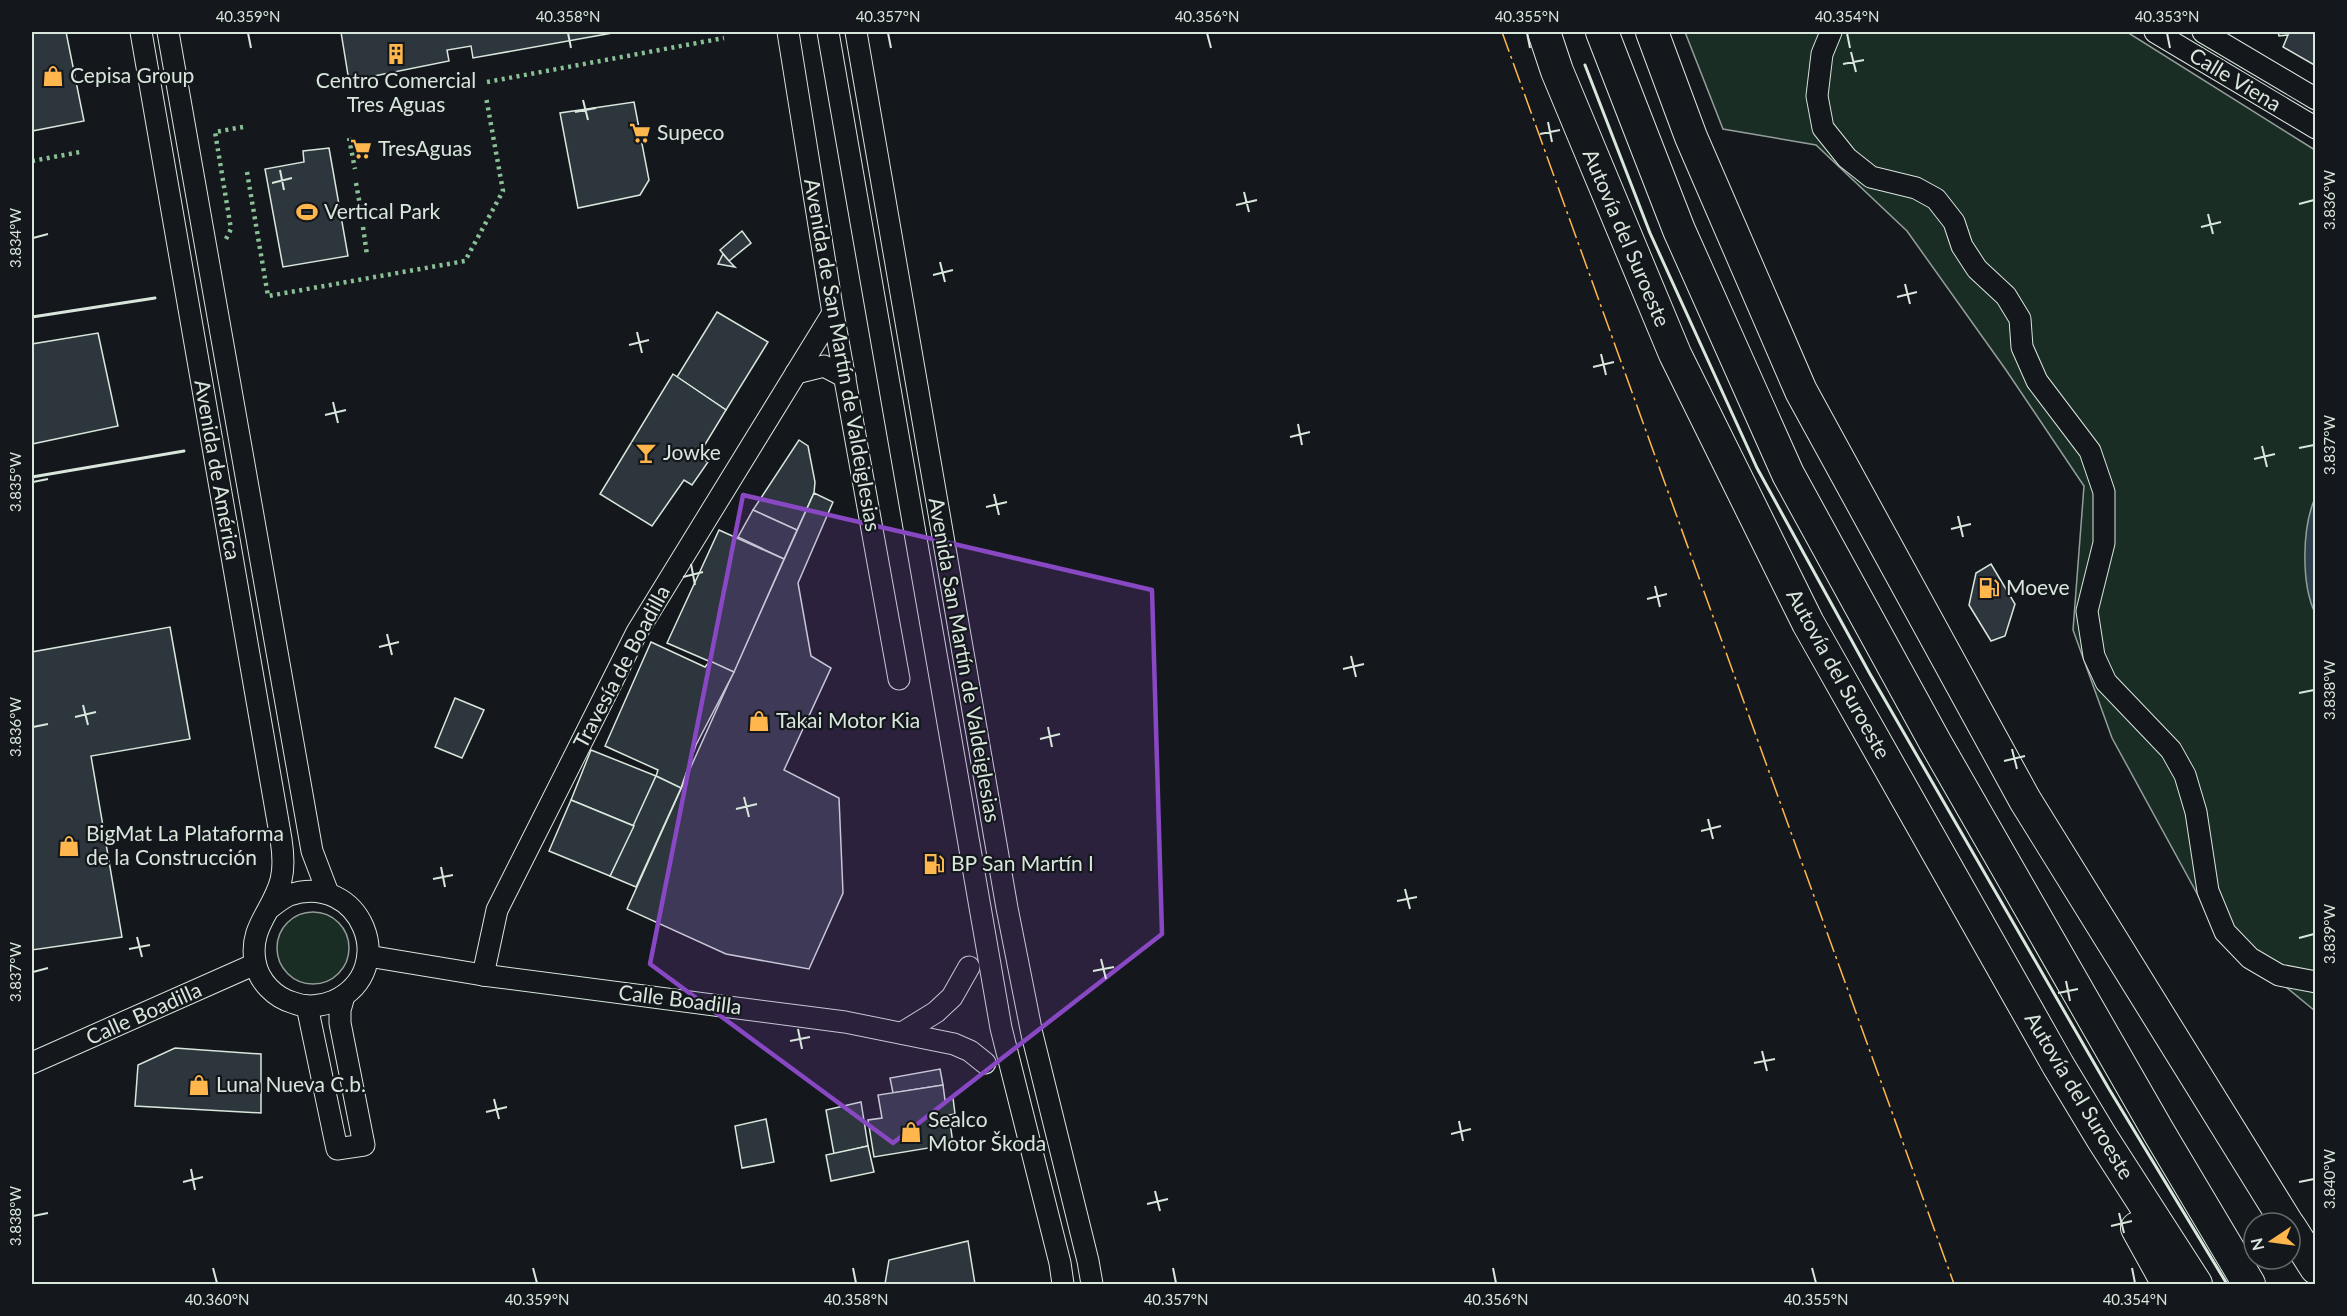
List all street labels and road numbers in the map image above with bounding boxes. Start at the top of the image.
street label: Calle Viena [2185,42,2286,116]
street label: Autovía del Suroeste [1579,145,1676,330]
street label: Avenida de San Martín de Valdeiglesias [800,176,887,533]
street label: Avenida de América [190,378,247,562]
street label: Avenida San Martín de Valdeiglesias [925,495,1006,824]
street label: Travesía de Boadilla [567,581,674,752]
street label: Autovía del Suroeste [1782,584,1896,763]
street label: Calle Boadilla [82,976,205,1049]
street label: Calle Boadilla [617,979,743,1018]
street label: Autovía del Suroeste [2021,1007,2140,1183]

